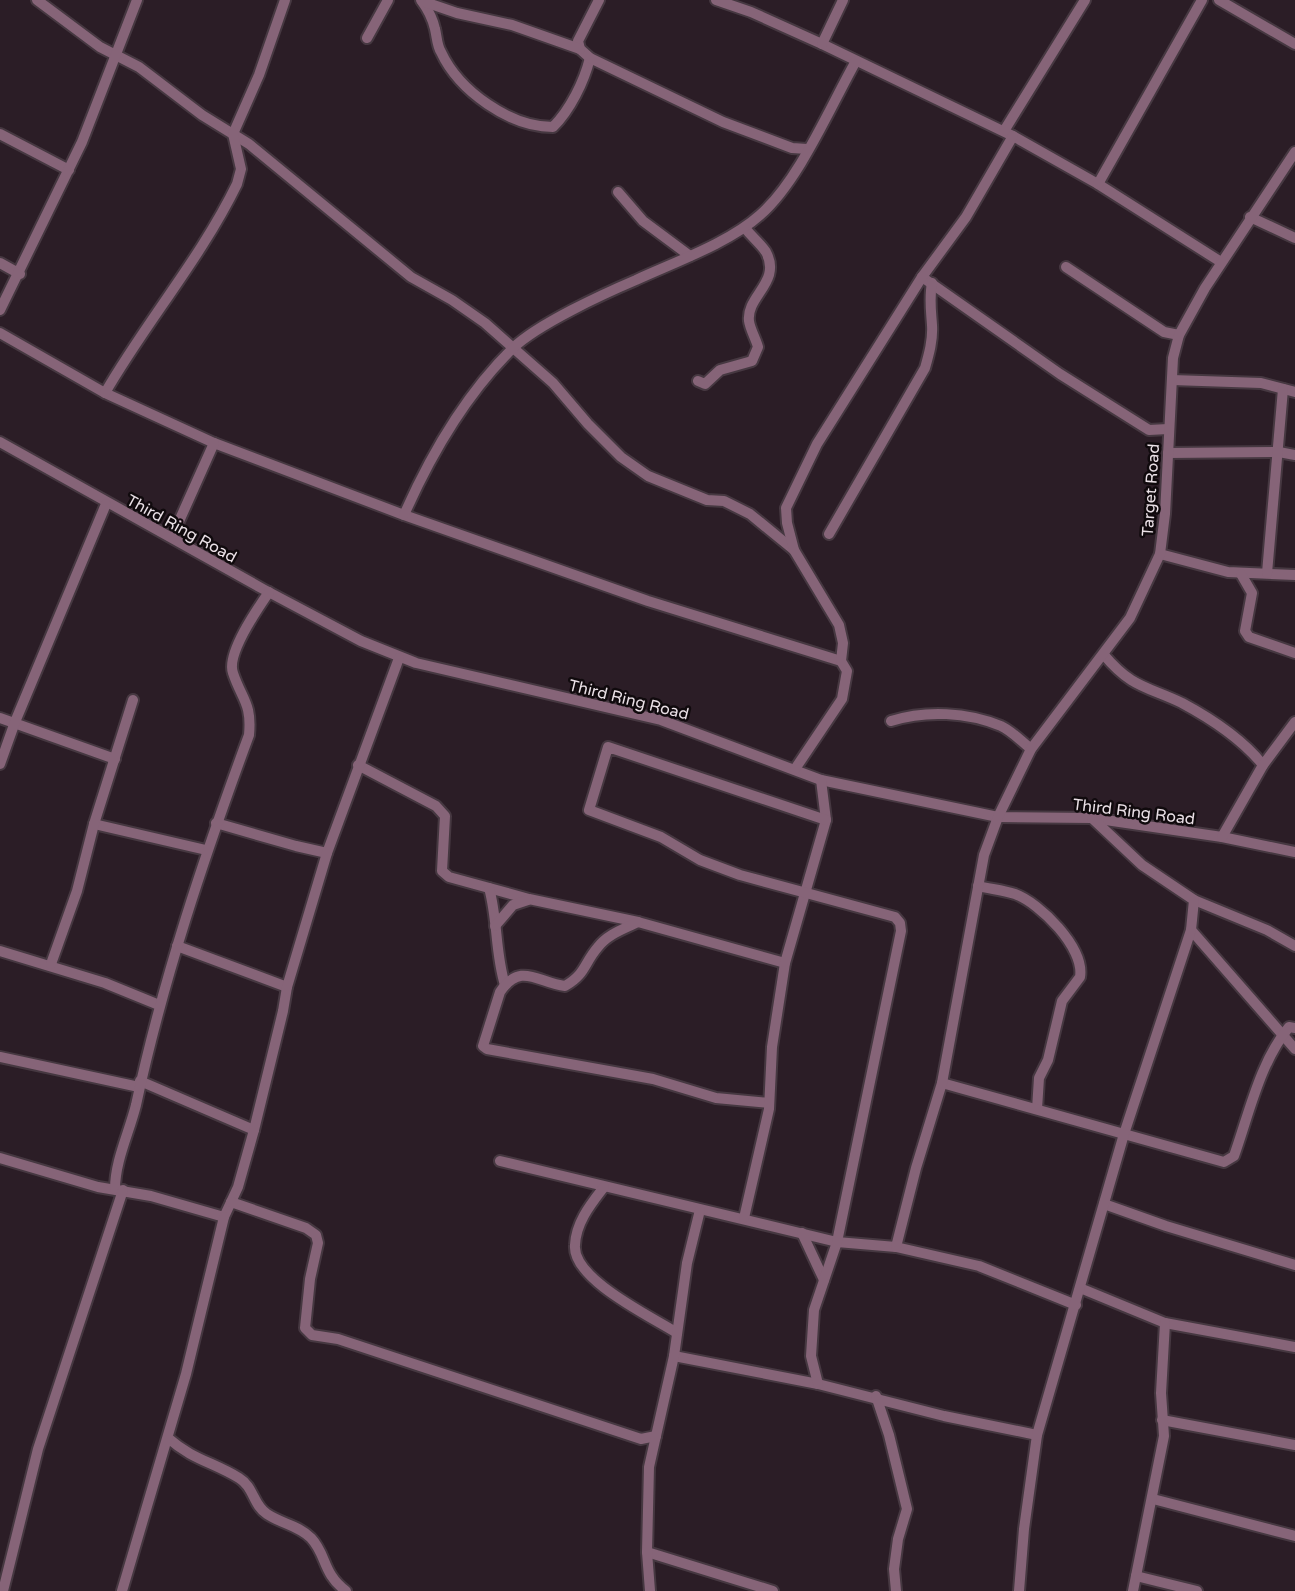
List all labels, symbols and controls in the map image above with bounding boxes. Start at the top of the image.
street label: Target Road [1138,443,1164,537]
street label: Third Ring Road [123,490,240,567]
street label: Third Ring Road [567,675,691,725]
street label: Third Ring Road [1072,795,1196,829]

